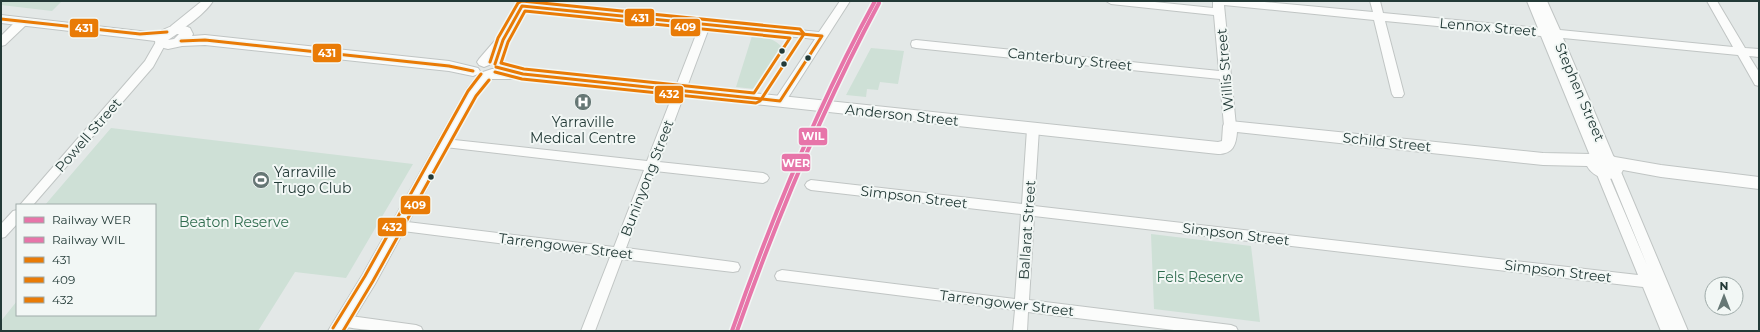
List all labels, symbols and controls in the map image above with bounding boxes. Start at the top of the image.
line badge: 431 [624,8,655,27]
text: 431 [631,11,649,25]
street label: Lennox Street [1439,14,1538,40]
line badge: 431 [69,18,99,38]
line badge: 409 [670,18,701,37]
text: 409 [674,20,696,34]
text: 431 [75,21,93,35]
street label: Willis Street [1212,27,1238,112]
street label: Stephen Street [1551,40,1609,144]
line badge: 431 [312,43,342,63]
street label: Canterbury Street [1007,44,1133,75]
text: 431 [318,46,336,60]
unlabelled marker [777,46,787,56]
unlabelled marker [803,53,813,63]
unlabelled marker [779,59,789,69]
line badge: 432 [654,85,684,104]
text: 432 [659,87,680,101]
hospital icon: Yarraville Medical Centre [573,92,593,112]
street label: Powell Street [51,94,125,176]
street label: Anderson Street [844,100,960,130]
place label: Yarraville Medical Centre [530,113,636,147]
street label: Buninyong Street [616,117,678,239]
line badge: WIL [798,127,828,146]
street label: Schild Street [1342,128,1432,156]
text: WIL [802,129,825,143]
line badge: WER [781,153,811,172]
text: WER [782,156,810,170]
place label: Yarraville Trugo Club [274,163,352,197]
sports icon: Yarraville Trugo Club [251,170,271,190]
unlabelled marker [426,172,436,182]
street label: Ballarat Street [1015,179,1039,280]
street label: Simpson Street [859,181,969,213]
line badge: 409 [400,195,431,215]
text: 409 [404,198,426,212]
legend [16,204,156,316]
text: Railway WER [52,212,131,227]
park label: Beaton Reserve [179,213,289,231]
line badge: 432 [377,217,407,237]
street label: Simpson Street [1181,218,1291,250]
text: 432 [382,220,403,234]
street label: Tarrengower Street [498,229,634,263]
text: Railway WIL [52,232,125,247]
text: 431 [52,252,71,267]
street label: Simpson Street [1503,255,1613,287]
park label: Fels Reserve [1157,268,1243,286]
text: 409 [52,272,75,287]
north arrow [1704,276,1744,316]
text: N [1720,279,1728,293]
street label: Tarrengower Street [939,286,1075,320]
text: 432 [52,292,73,307]

